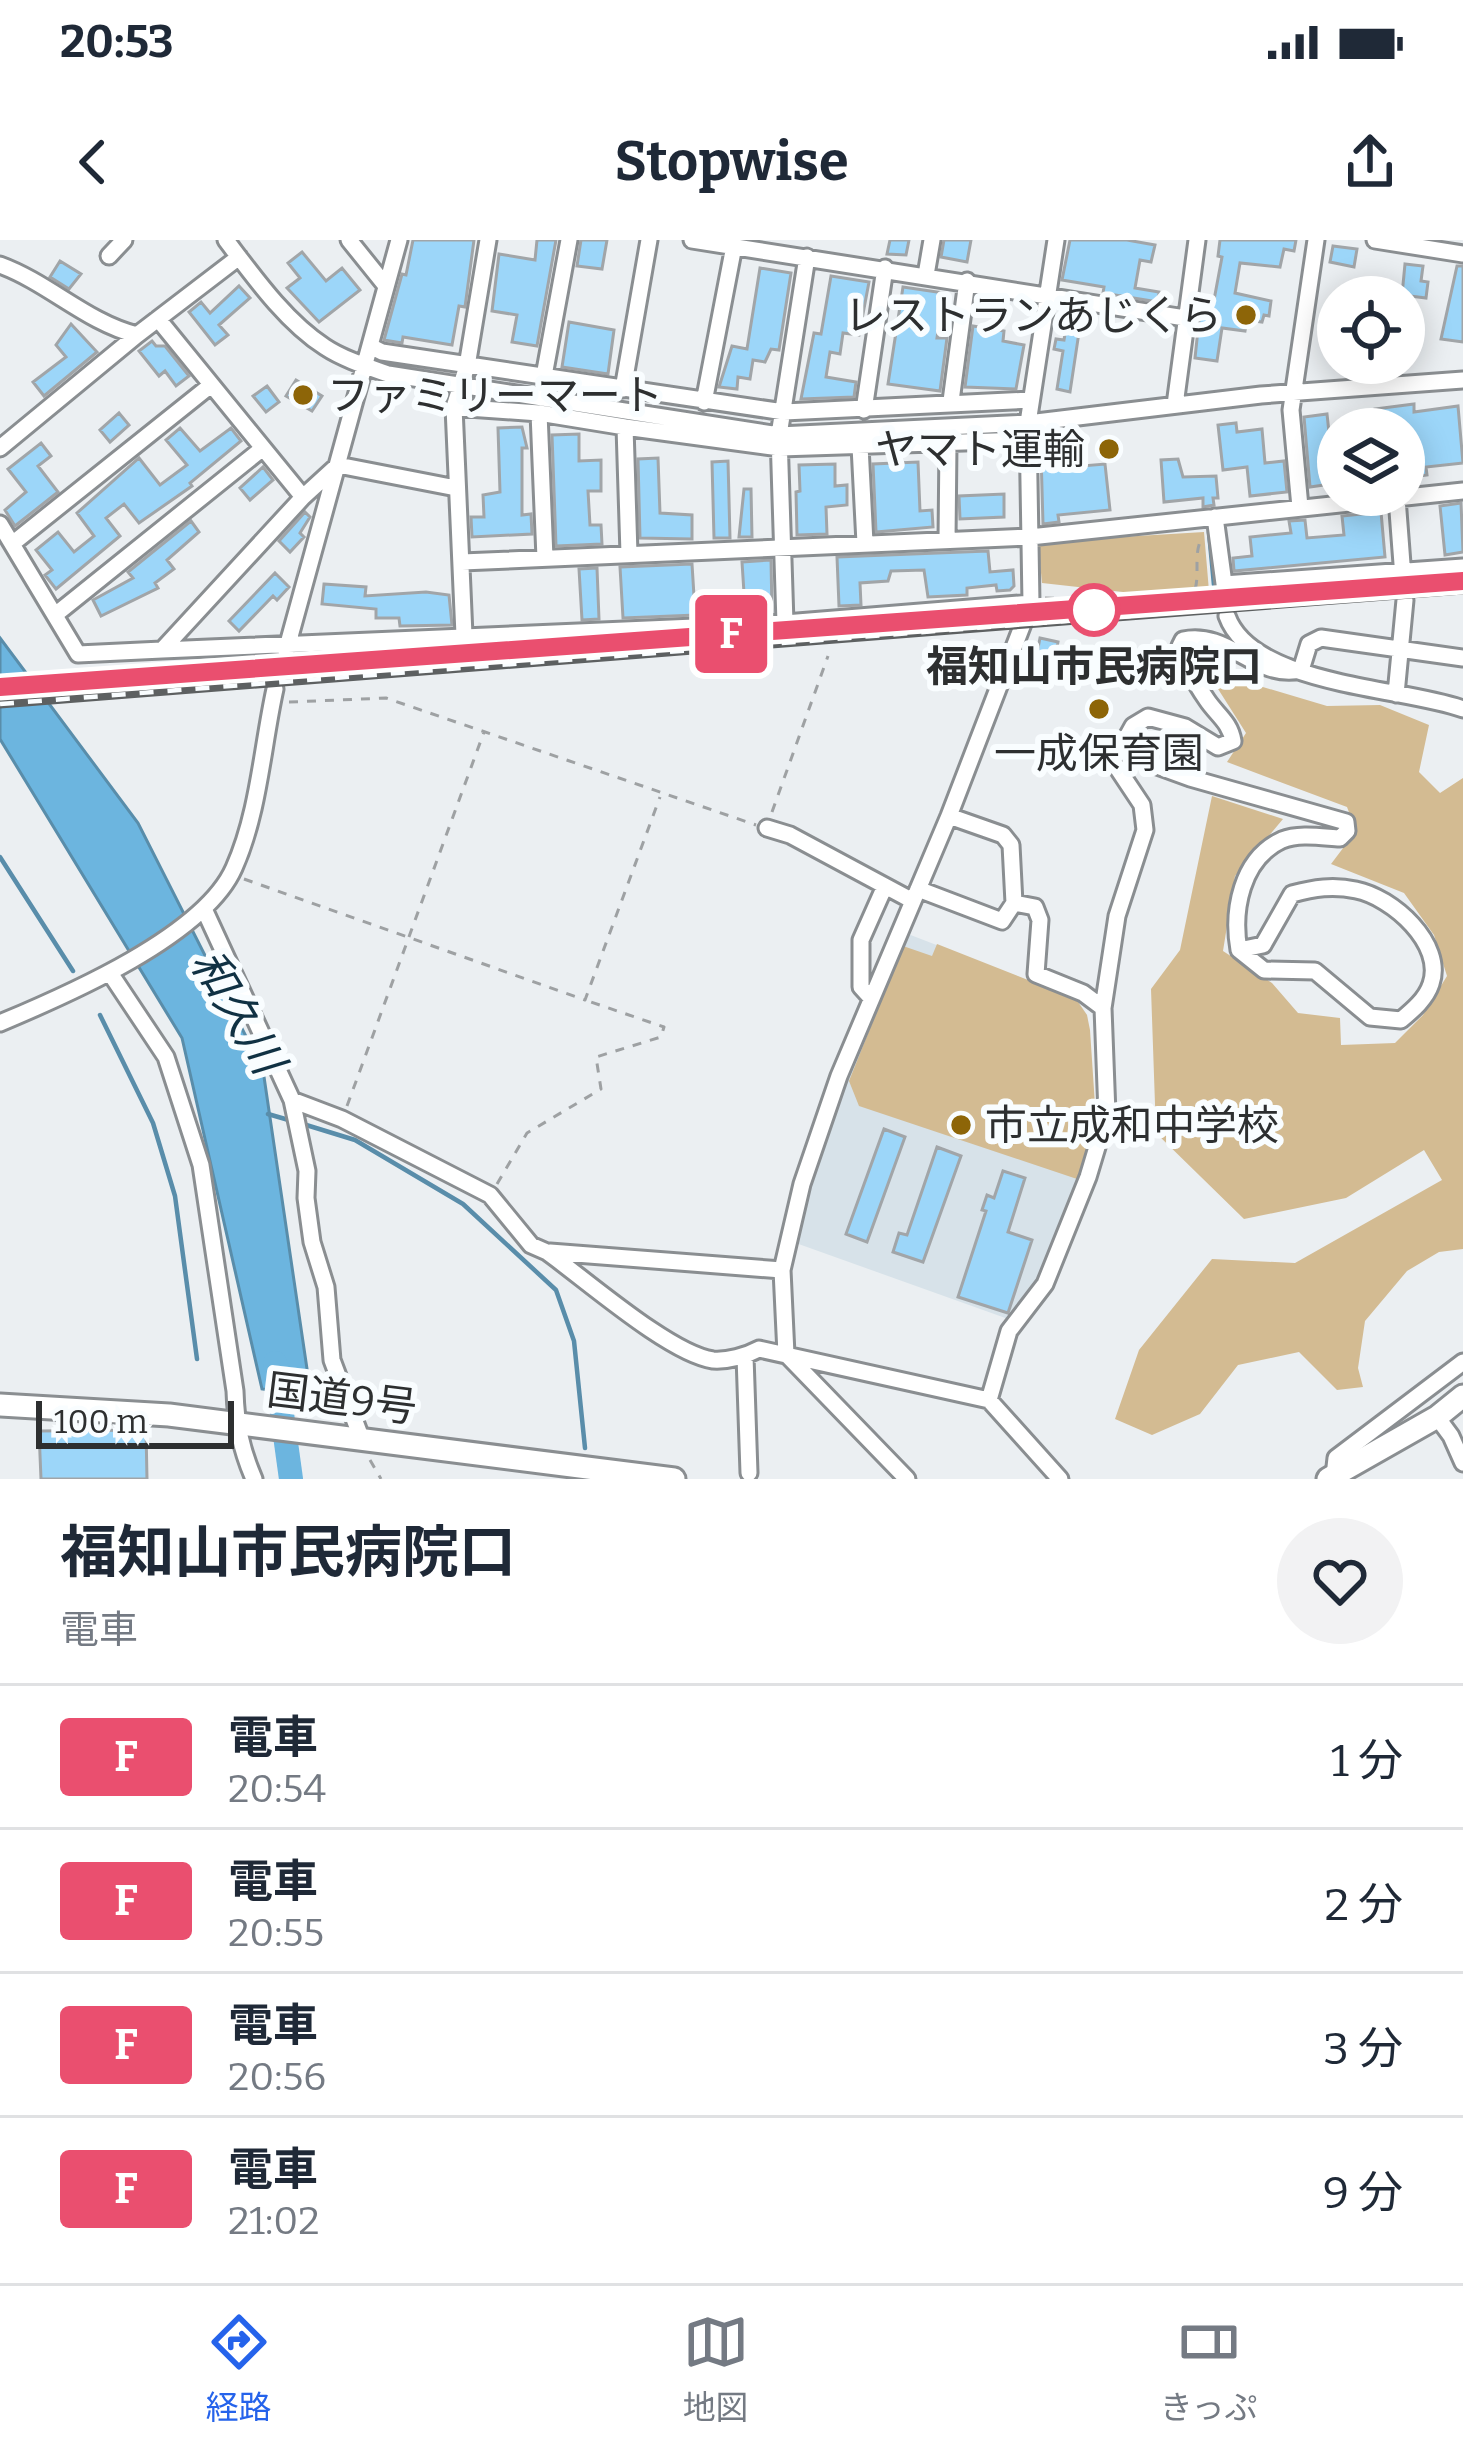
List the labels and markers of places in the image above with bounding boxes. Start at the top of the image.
place label: レストランあじくら [844,291,1222,341]
marker: レストランあじくら [1233,302,1259,328]
place label: ファミリーマート [327,371,663,421]
marker: ファミリーマート [290,382,316,408]
place label: ヤマト運輸 [875,425,1085,475]
marker: ヤマト運輸 [1096,436,1122,462]
marker: 福知山市民病院口 [1069,585,1119,635]
place label: 福知山市民病院口 [926,642,1262,692]
marker: 一成保育園 [1086,696,1112,722]
place label: 一成保育園 [994,729,1204,779]
place label: 市立成和中学校 [985,1101,1279,1151]
marker: 市立成和中学校 [948,1112,974,1138]

